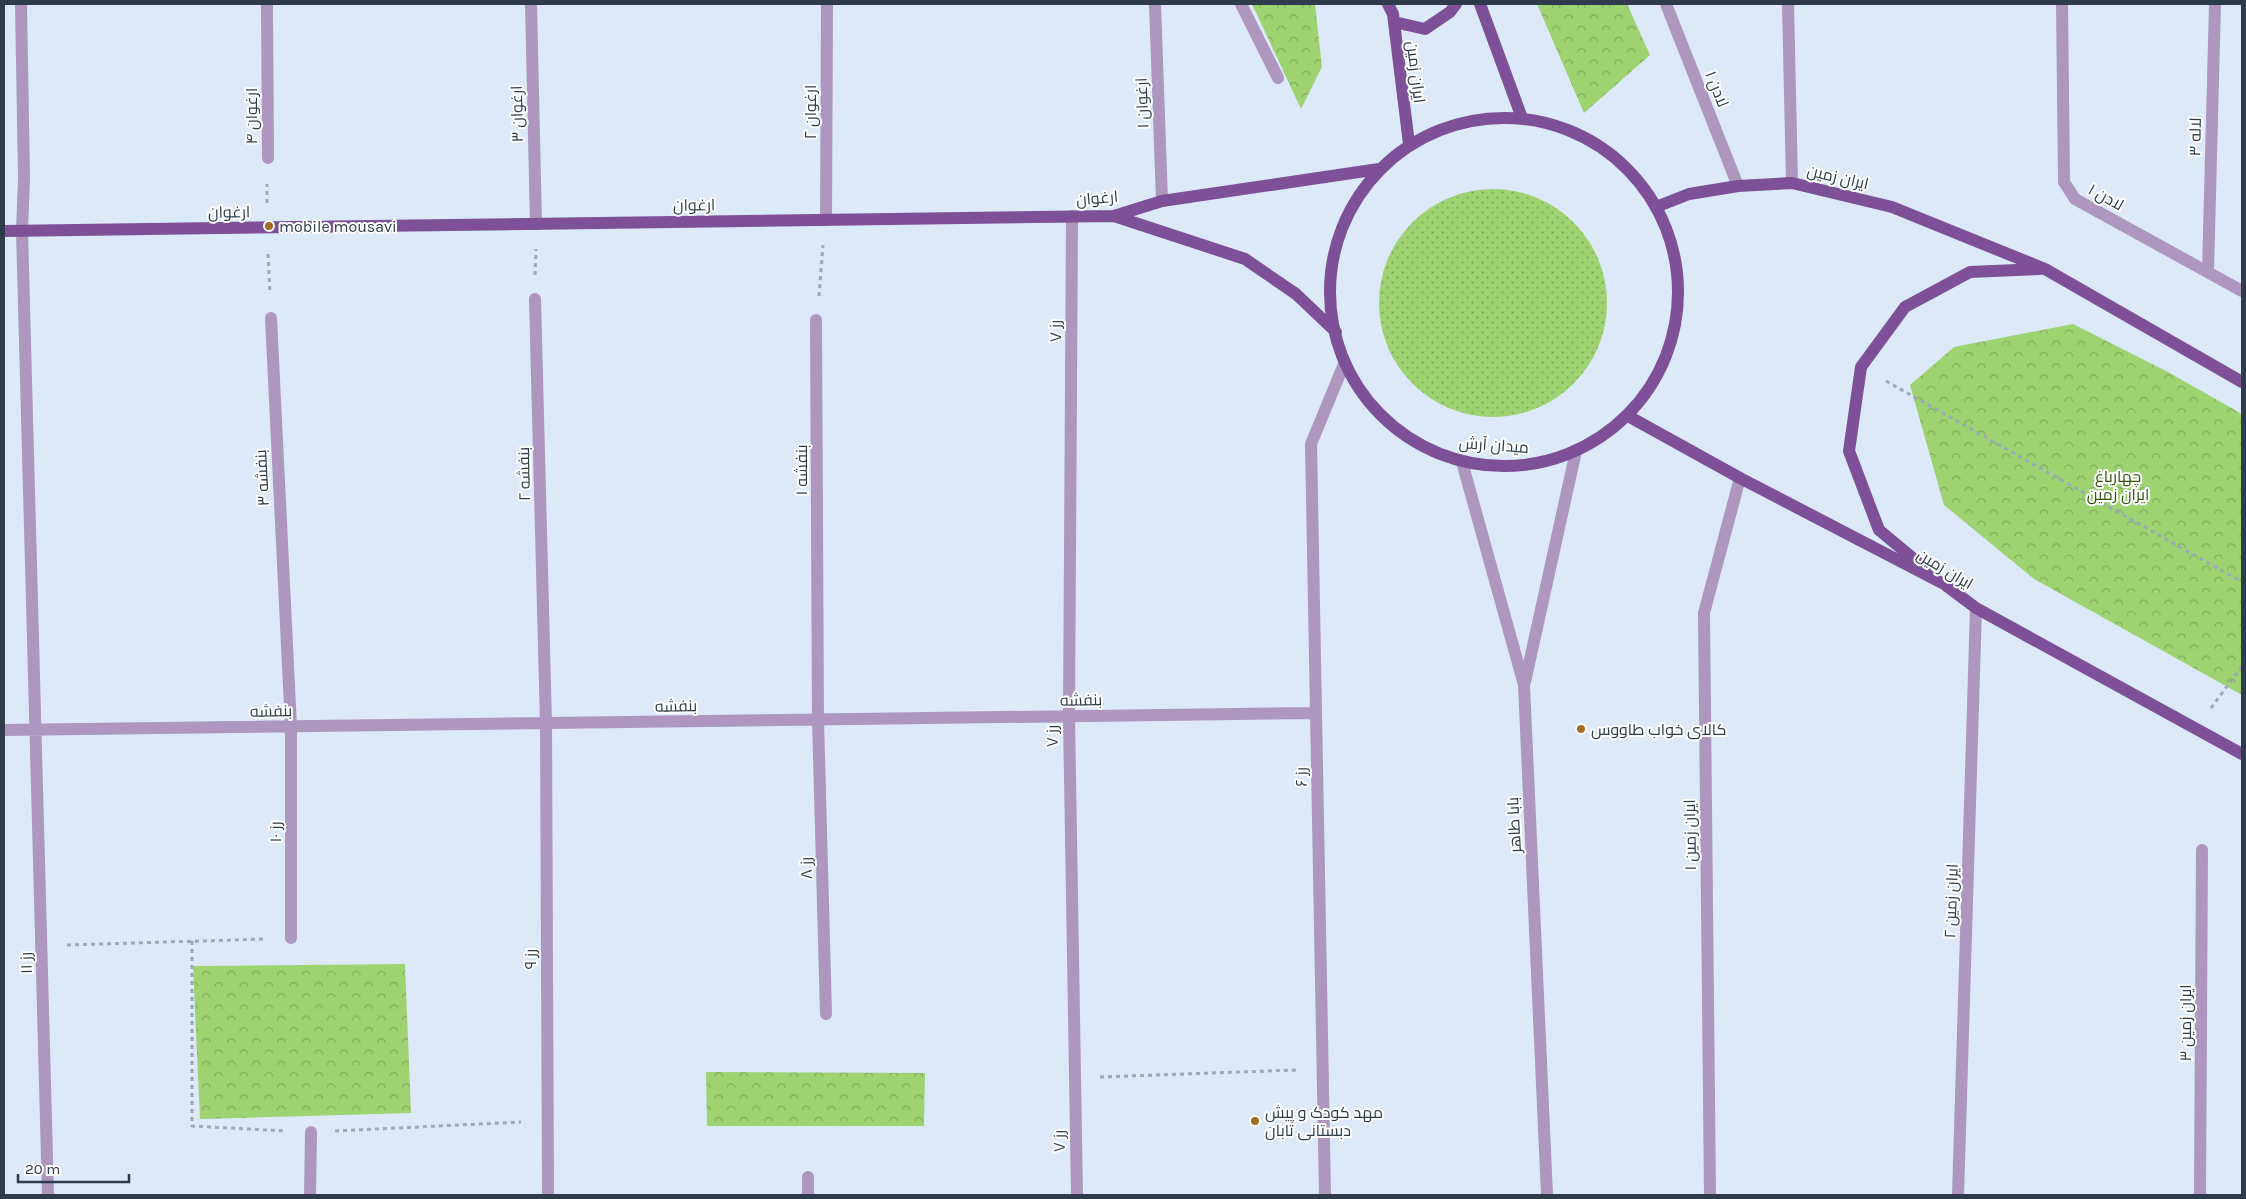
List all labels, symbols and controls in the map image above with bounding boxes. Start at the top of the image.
street label: ایران زمین [1402,40,1429,104]
street label: لادن ۱ [1700,68,1733,110]
street label: ارغوان ۱ [1132,77,1153,129]
street label: ارغوان ۳ [507,85,528,143]
street label: ارغوان ۲ [801,85,821,139]
street label: ارغوان ۴ [242,88,262,144]
street label: لاله ۳ [2185,118,2205,156]
street label: ایران زمین [1805,161,1871,194]
street label: لادن ۱ [2085,180,2127,215]
street label: ارغوان [1075,187,1119,210]
street label: ارغوان [673,195,715,216]
street label: ارغوان [208,202,250,223]
place label: mobile mousavi [279,217,397,236]
marker: mobile mousavi [263,220,275,232]
street label: رز ۷ [1046,320,1065,342]
street label: میدان آرش [1458,433,1530,458]
street label: بنفشه ۱ [792,445,811,495]
street label: بنفشه ۲ [514,447,534,501]
street label: بنفشه ۳ [251,449,273,507]
park label: چهارباغ ایران زمین [2087,467,2149,505]
street label: ایران زمین [1913,545,1977,594]
street label: بنفشه [1060,690,1102,710]
street label: بنفشه [655,696,697,716]
street label: بنفشه [250,701,292,721]
place label: کالای خواب طاووس [1591,720,1726,740]
marker: کالای خواب طاووس [1575,723,1587,735]
street label: رز ۷ [1042,725,1062,747]
street label: رز ۶ [1291,767,1311,787]
street label: بابا طاهر [1503,797,1525,854]
street label: ایران زمین ۱ [1680,799,1701,871]
street label: رز ۱۰ [266,821,285,843]
street label: رز ۸ [796,857,816,879]
street label: ایران زمین ۲ [1940,863,1963,939]
street label: رز ۹ [521,949,540,969]
street label: رز ۱۱ [16,952,36,974]
street label: ایران زمین ۳ [2176,984,2196,1062]
place label: مهد کودک و پیش دبستانی تابان [1265,1103,1383,1141]
marker: مهد کودک و پیش دبستانی تابان [1249,1115,1261,1127]
street label: رز ۷ [1049,1130,1069,1152]
scale bar [18,1152,129,1184]
text: 20 m [25,1160,60,1178]

